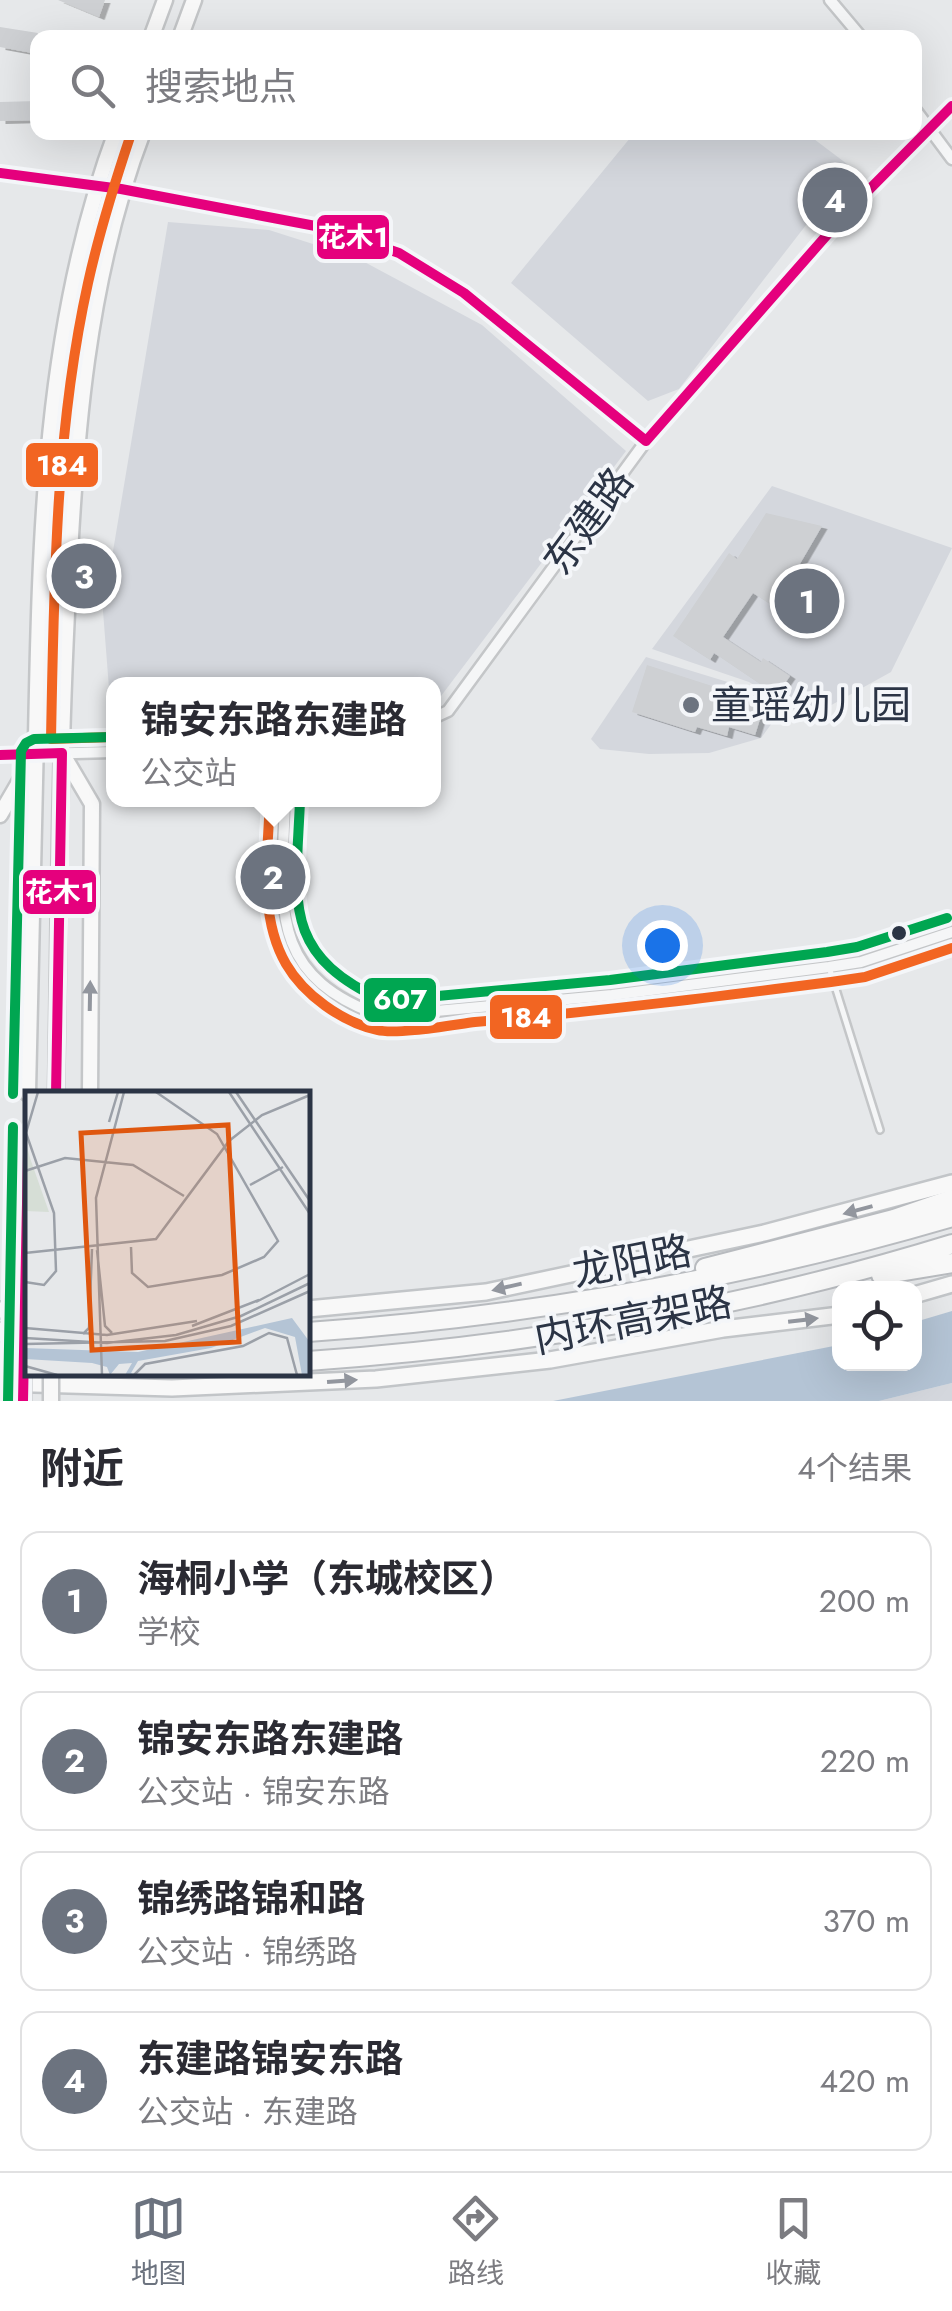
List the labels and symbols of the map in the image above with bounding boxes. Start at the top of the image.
pin: 4 [802,162,868,238]
line badge: 花木1 [315,213,391,261]
text: 花木1 [318,217,388,258]
line badge: 184 [24,441,100,489]
text: 184 [36,445,88,486]
street label: 东建路 [529,455,647,587]
pin: 3 [52,538,116,614]
pin: 1 [774,564,840,638]
place label: 童瑶幼儿园 [711,676,911,734]
marker: 童瑶幼儿园 [680,694,702,716]
pin: 2 [240,840,306,914]
line badge: 花木1 [21,868,98,916]
text: 花木1 [25,872,95,913]
your location [637,920,688,971]
unlabelled marker [889,923,909,943]
line badge: 607 [362,976,438,1024]
text: 607 [373,979,427,1020]
one-way arrow [82,980,98,1012]
line badge: 184 [488,993,564,1041]
text: 184 [500,997,552,1038]
inset map [25,1091,310,1376]
one-way arrow [842,1202,873,1218]
street label: 龙阳路 [568,1221,696,1301]
street label: 内环高架路 [529,1272,737,1368]
one-way arrow [491,1280,522,1295]
one-way arrow [788,1312,819,1328]
one-way arrow [327,1373,359,1389]

